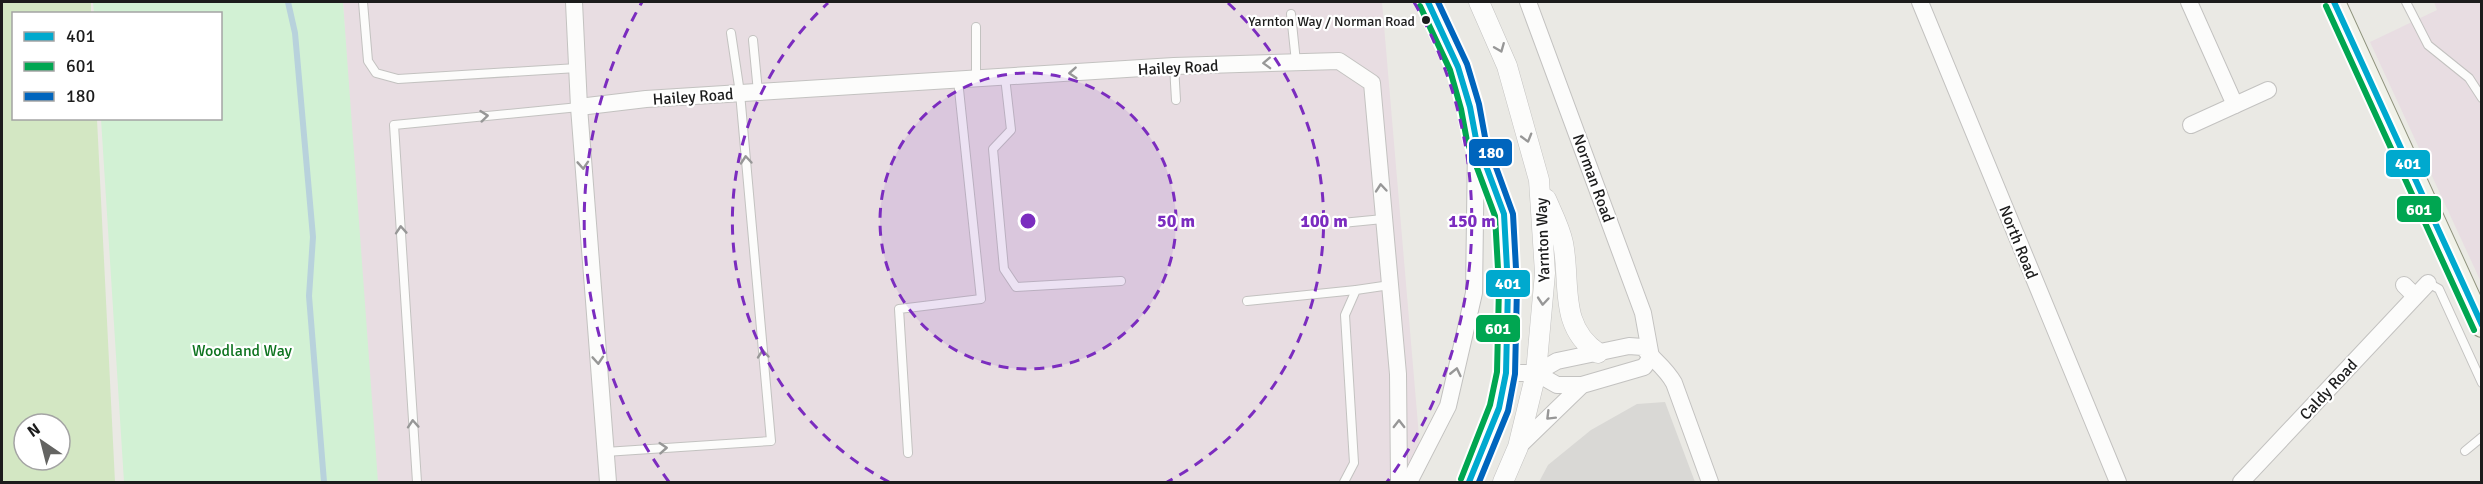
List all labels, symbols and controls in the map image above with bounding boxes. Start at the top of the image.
legend [12,12,222,120]
place label: Yarnton Way / Norman Road [1248,13,1415,30]
marker: Yarnton Way / Norman Road [1420,14,1432,26]
text: 401 [66,25,95,47]
one-way arrow [1492,42,1505,53]
text: 601 [66,55,95,77]
street label: Hailey Road [1137,56,1219,80]
one-way arrow [1263,57,1272,70]
one-way arrow [1068,66,1077,79]
street label: Hailey Road [652,84,734,110]
text: 180 [66,85,95,107]
one-way arrow [479,110,489,123]
street label: Norman Road [1568,131,1618,225]
one-way arrow [1520,132,1532,143]
line badge: 180 [1468,138,1513,167]
text: 180 [1478,143,1504,163]
line badge: 401 [2385,149,2431,178]
text: 401 [2395,154,2421,174]
one-way arrow [740,155,753,165]
one-way arrow [576,161,589,170]
one-way arrow [1375,183,1388,192]
line badge: 601 [2396,195,2442,223]
street label: Yarnton Way [1532,197,1554,283]
text: 601 [2406,200,2432,220]
street label: North Road [1994,203,2042,282]
text: 50 m [1157,210,1195,232]
text: 100 m [1300,210,1348,232]
text: 150 m [1448,210,1496,232]
centre of rings [1018,211,1038,231]
one-way arrow [394,225,407,234]
line badge: 401 [1485,269,1531,298]
text: 401 [1495,274,1521,294]
one-way arrow [1537,297,1550,306]
line badge: 601 [1475,314,1521,343]
text: 601 [1485,319,1511,339]
park label: Woodland Way [192,341,293,361]
one-way arrow [757,350,770,359]
one-way arrow [591,355,604,364]
street label: Caldy Road [2296,355,2362,424]
one-way arrow [1449,367,1462,377]
one-way arrow [1546,408,1557,419]
north arrow [12,412,72,472]
text: N [24,419,44,442]
one-way arrow [407,420,420,429]
one-way arrow [1393,420,1405,429]
one-way arrow [659,442,668,455]

